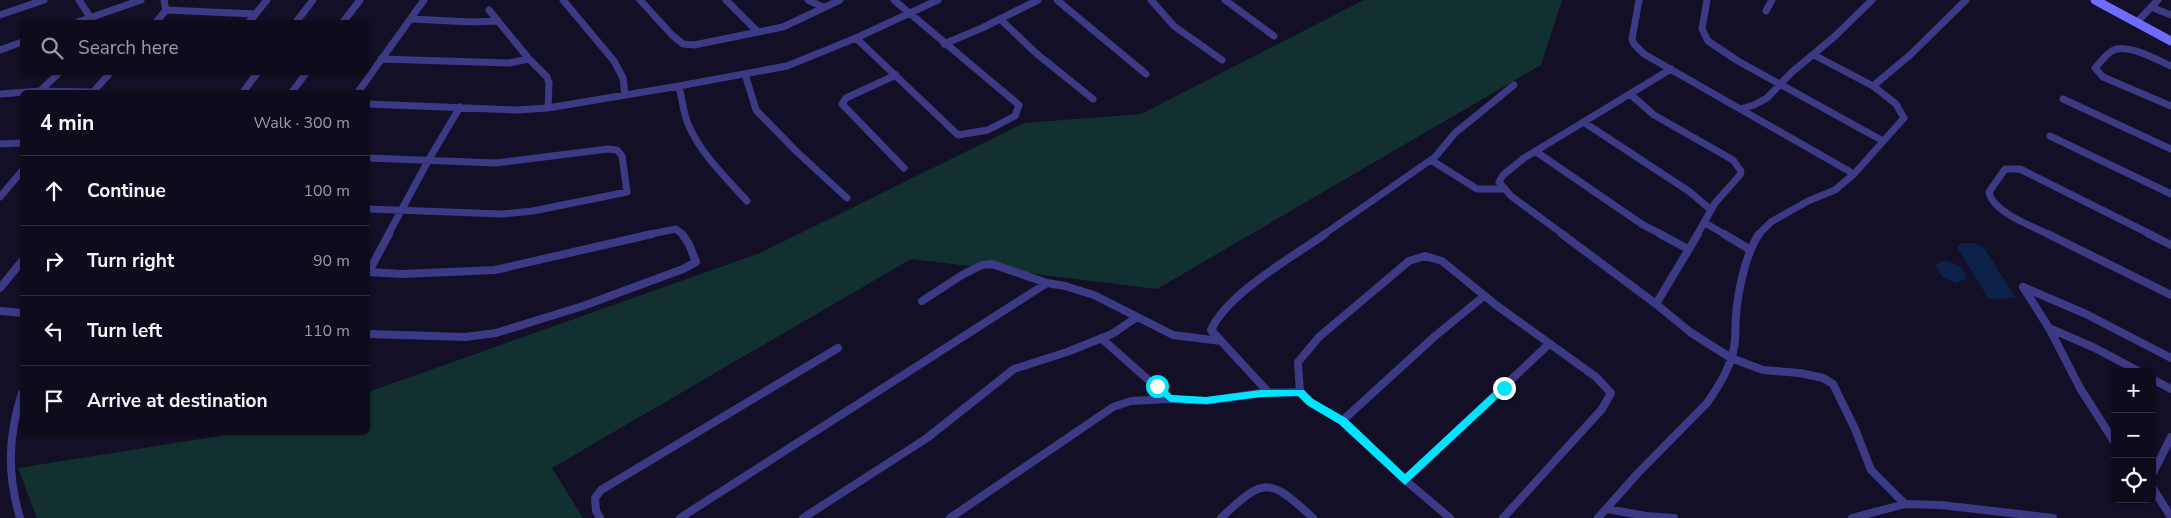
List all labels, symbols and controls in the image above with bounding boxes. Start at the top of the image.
search box [20,20,370,75]
icon: search [38,34,66,62]
text: Search here [78,35,179,61]
text: 4 min [40,109,94,137]
text: Walk · 300 m [254,112,350,134]
icon: ahead [40,177,68,205]
text: Continue [87,178,166,204]
text: 100 m [303,180,350,202]
icon: right [40,247,68,275]
text: Turn right [87,248,174,274]
text: 90 m [313,250,350,272]
icon: left [40,317,68,345]
text: Turn left [87,318,162,344]
text: 110 m [303,320,350,342]
map controls [2111,368,2156,503]
button: + [2111,368,2156,413]
route start [1146,375,1169,398]
route end [1493,377,1516,400]
icon: arrive [40,387,68,415]
text: Arrive at destination [87,388,268,414]
button: − [2111,413,2156,458]
button: locate [2111,458,2156,503]

